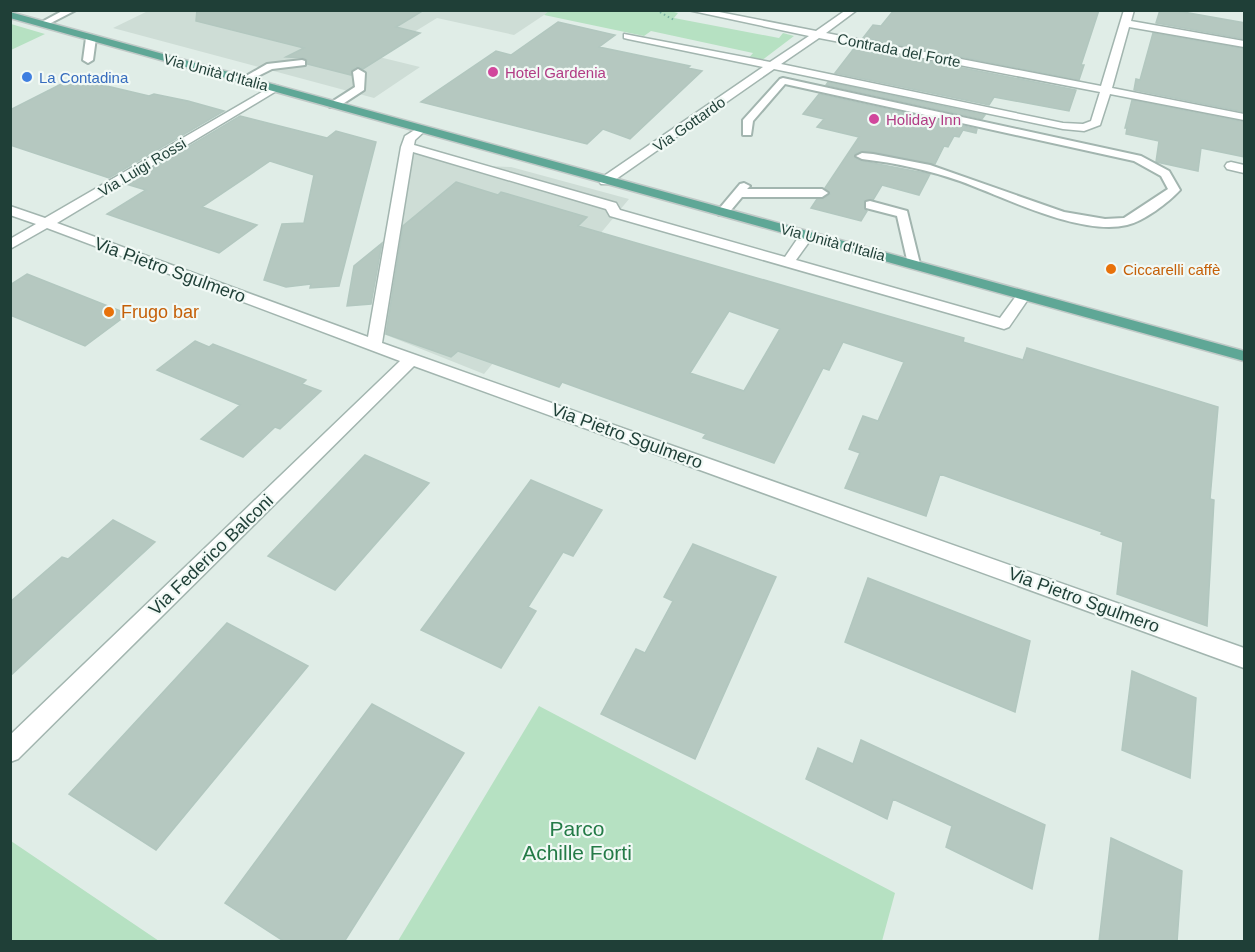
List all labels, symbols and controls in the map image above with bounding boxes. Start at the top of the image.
street label: Contrada del Forte [836,30,962,70]
street label: Via Unità d'Italia [162,50,271,94]
place label: Hotel Gardenia [505,64,607,81]
marker: Hotel Gardenia [486,65,500,79]
place label: La Contadina [39,69,129,86]
marker: La Contadina [20,70,34,84]
street label: Via Gottardo [650,93,728,155]
place label: Holiday Inn [886,111,961,128]
marker: Holiday Inn [867,112,881,126]
street label: Via Luigi Rossi [95,134,189,200]
street label: Via Unità d'Italia [779,220,888,264]
street label: Via Pietro Sgulmero [92,233,248,307]
place label: Ciccarelli caffè [1123,261,1220,278]
marker: Ciccarelli caffè [1104,262,1118,276]
place label: Frugo bar [121,302,199,322]
marker: Frugo bar [102,305,116,319]
street label: Via Pietro Sgulmero [549,399,705,473]
street label: Via Federico Balconi [145,491,277,619]
street label: Via Pietro Sgulmero [1006,563,1162,637]
park label: Parco Achille Forti [522,817,632,864]

